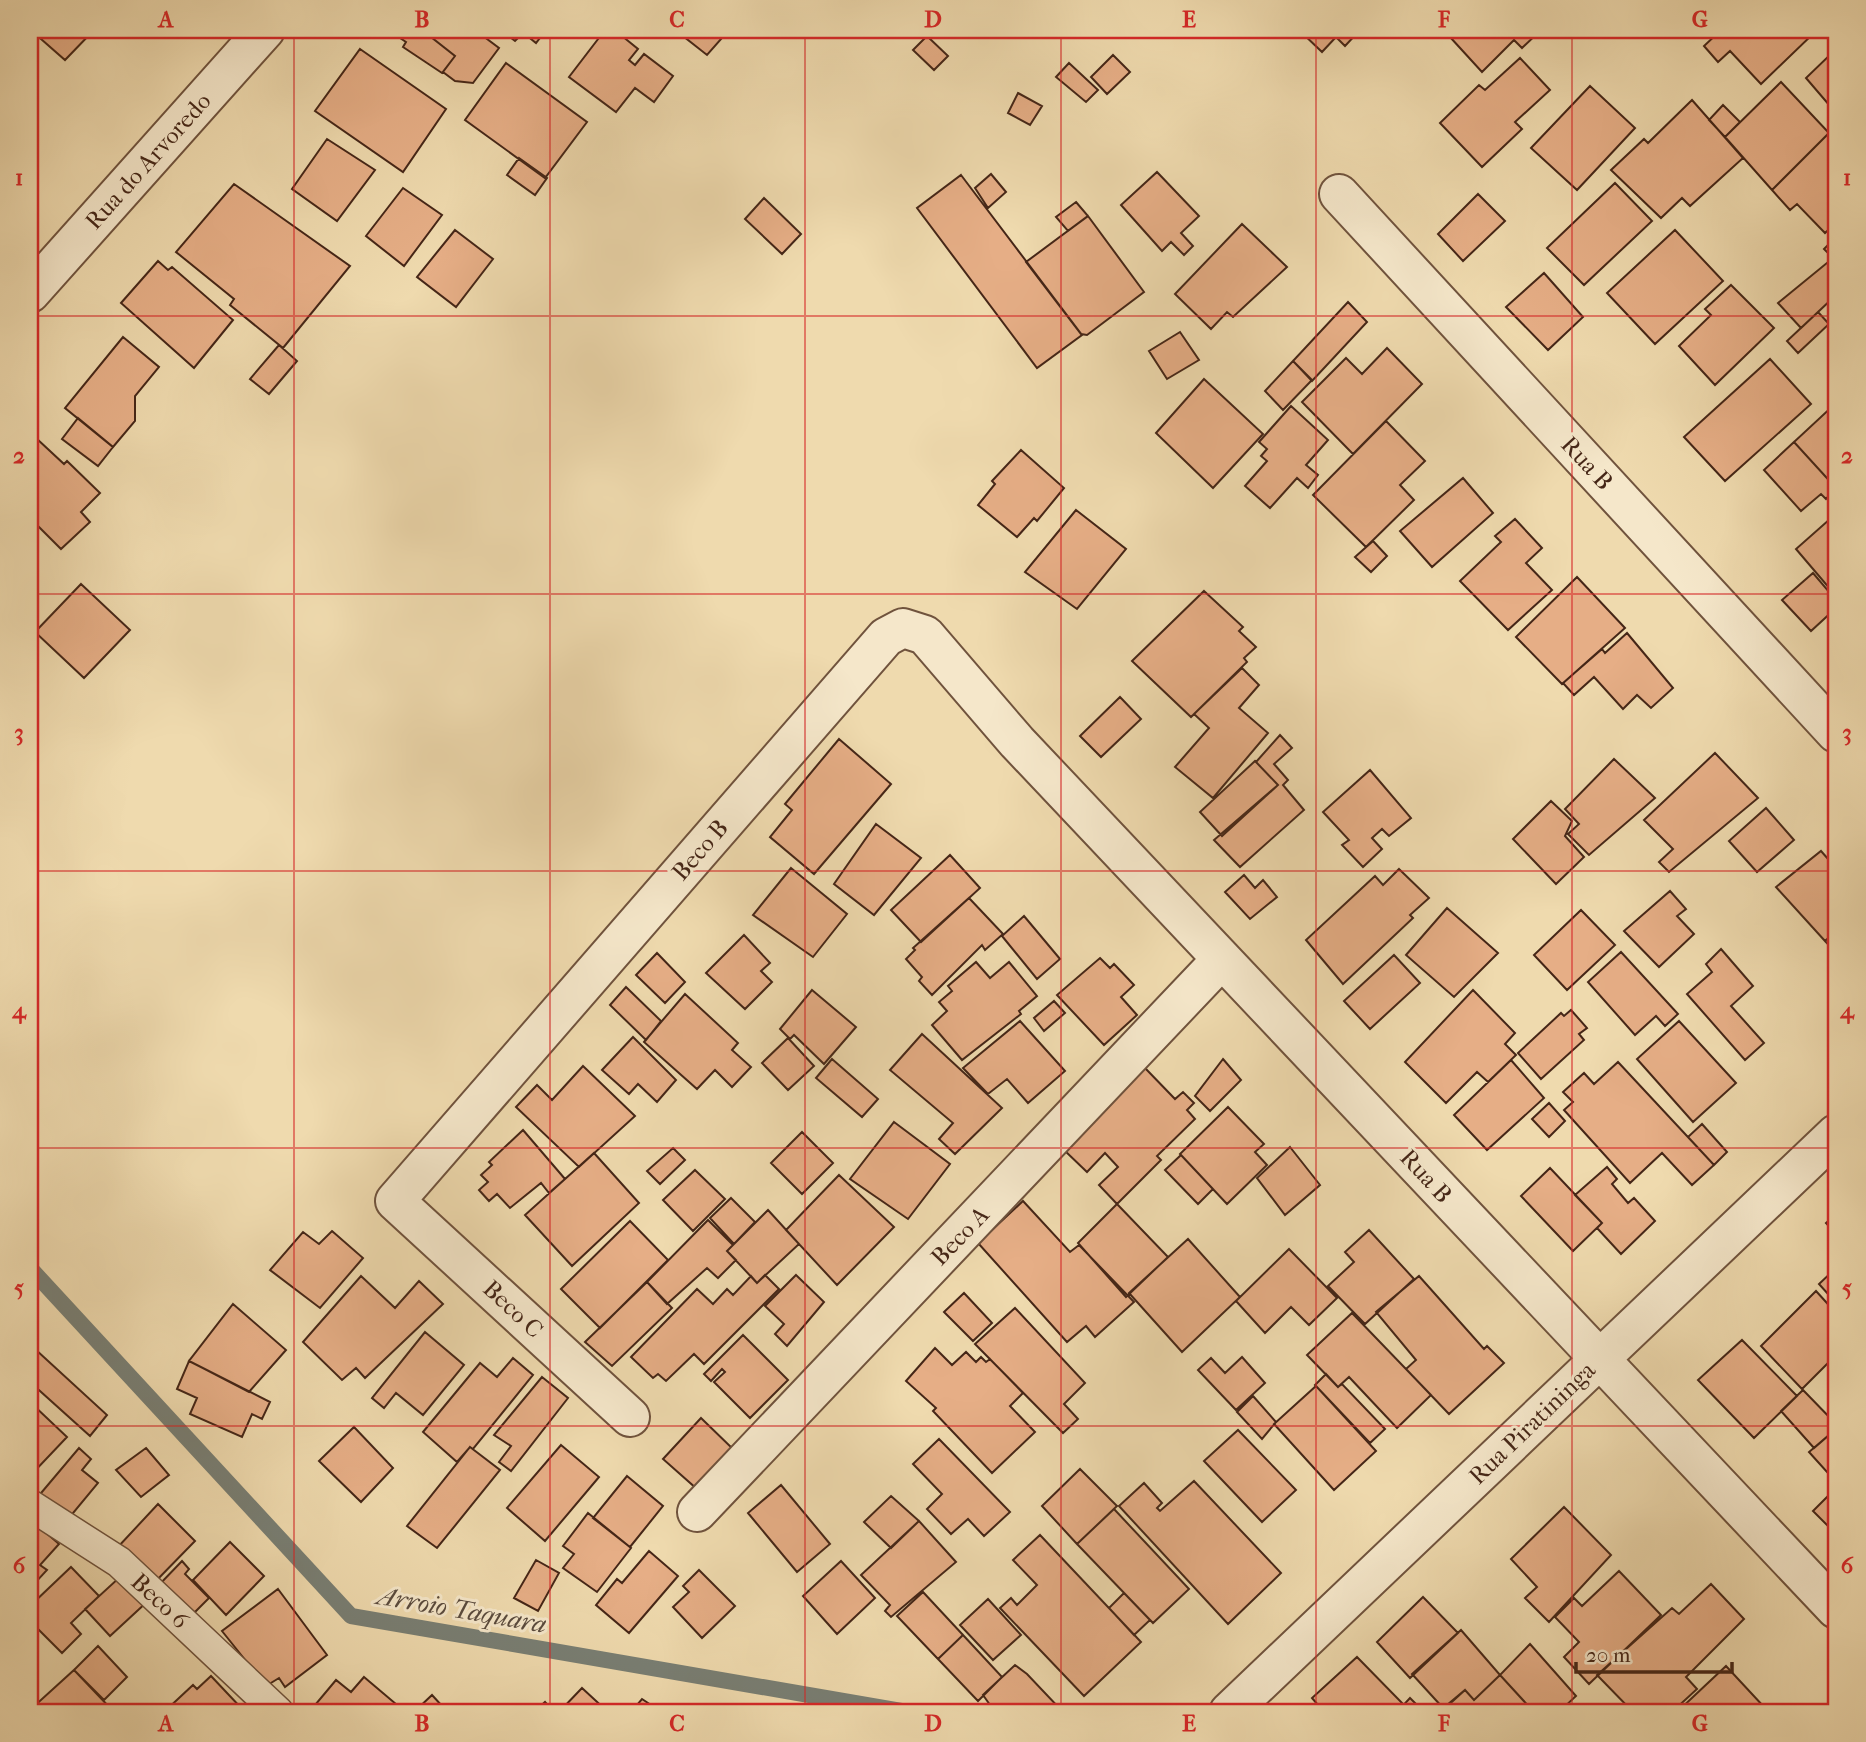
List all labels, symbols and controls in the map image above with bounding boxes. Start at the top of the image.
text: A [157,6,175,33]
text: B [415,6,430,33]
text: C [669,6,685,33]
text: D [924,6,942,33]
text: E [1182,6,1196,33]
text: F [1437,6,1451,33]
text: G [1692,6,1708,33]
street label: Rua do Arvoredo [79,87,217,235]
text: 1 [15,164,23,191]
text: 1 [1843,164,1851,191]
street label: Rua B [1555,431,1619,495]
text: 2 [13,442,25,469]
text: 2 [1841,442,1853,469]
text: 3 [14,719,24,746]
text: 3 [1842,719,1852,746]
street label: Beco B [666,814,734,886]
text: 4 [11,997,27,1024]
text: 4 [1839,997,1855,1024]
street label: Rua B [1394,1144,1458,1208]
street label: Beco A [925,1200,995,1271]
text: 5 [14,1274,24,1301]
street label: Beco C [477,1274,549,1344]
text: 5 [1842,1274,1852,1301]
street label: Rua Piratininga [1463,1355,1601,1490]
text: 6 [13,1552,26,1579]
text: 6 [1841,1552,1854,1579]
street label: Beco 6 [125,1567,195,1635]
water label: Arroio Taquara [372,1579,549,1640]
scale bar [1576,1630,1731,1674]
text: 20 m [1586,1643,1631,1667]
text: A [157,1710,175,1737]
text: B [415,1710,430,1737]
text: C [669,1710,685,1737]
text: D [924,1710,942,1737]
text: E [1182,1710,1196,1737]
text: F [1437,1710,1451,1737]
text: G [1692,1710,1708,1737]

